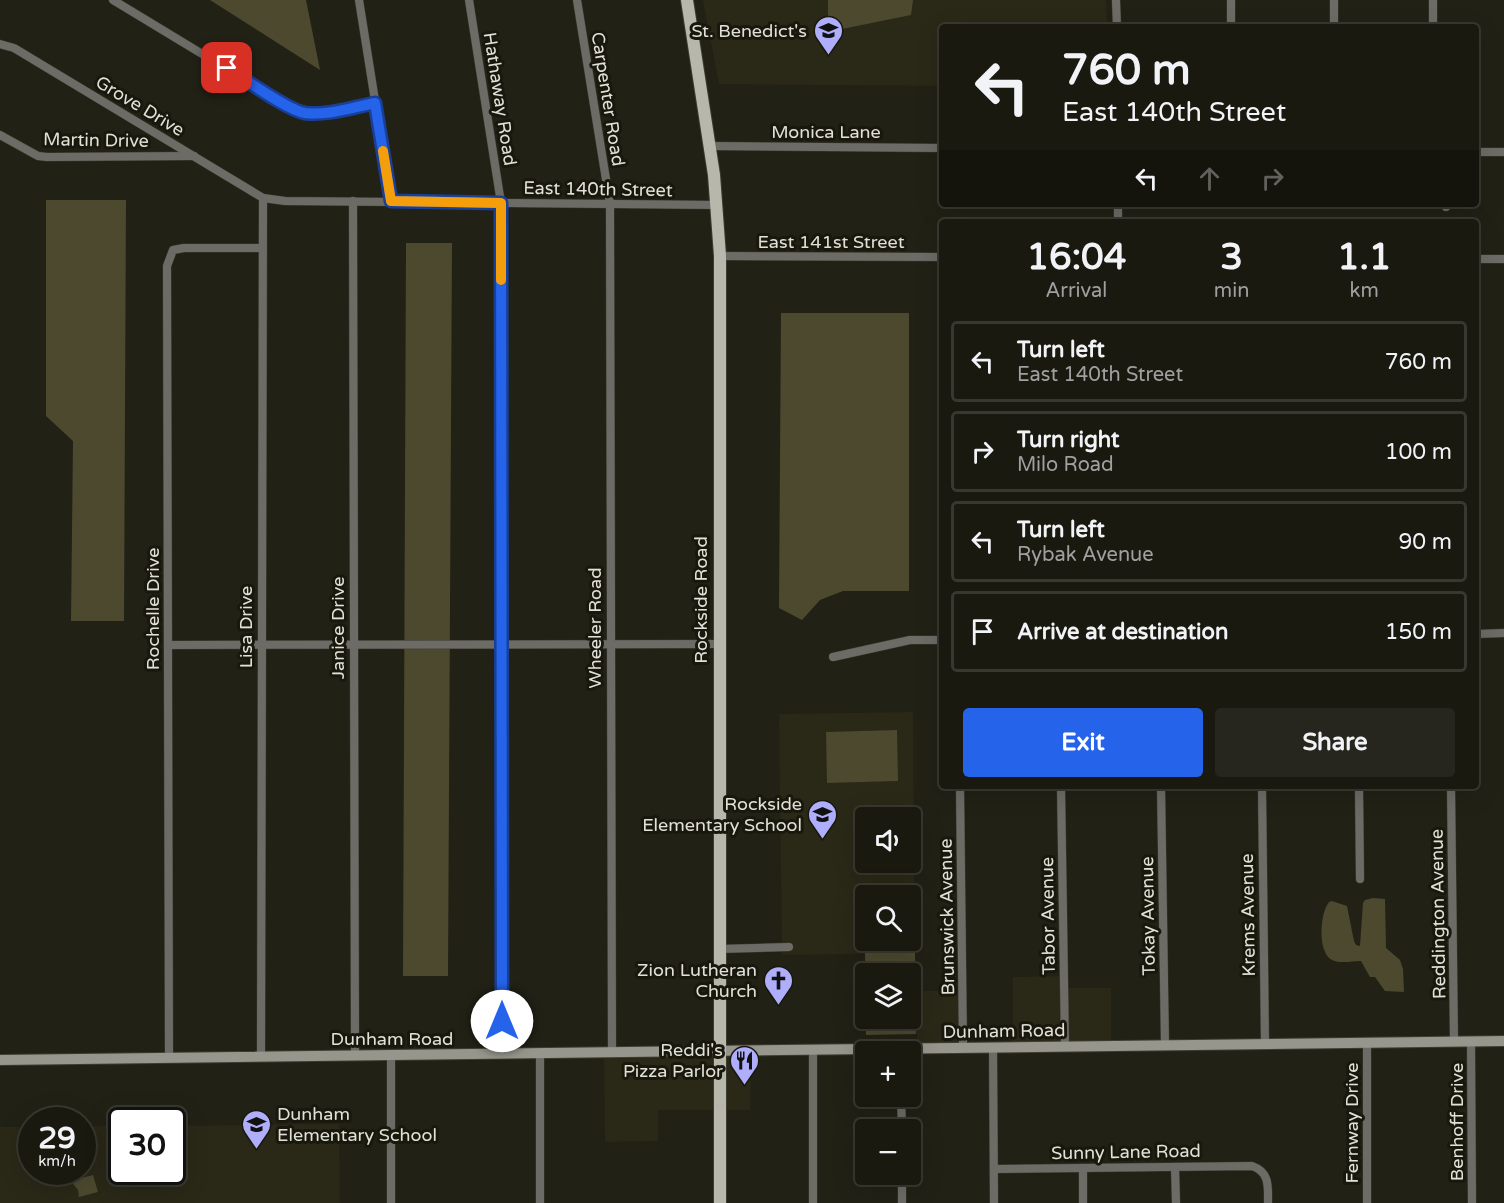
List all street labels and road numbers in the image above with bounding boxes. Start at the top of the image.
street label: Carpenter Road [587,30,629,168]
street label: Hathaway Road [479,31,521,167]
street label: Grove Drive [92,71,188,141]
street label: Monica Lane [771,121,881,143]
street label: Martin Drive [43,128,149,152]
street label: East 140th Street [523,177,673,201]
street label: East 141st Street [757,231,905,253]
street label: Rockside Road [690,536,712,664]
street label: Rochelle Drive [142,548,164,670]
street label: Wheeler Road [584,567,606,689]
street label: Janice Drive [327,577,349,679]
street label: Lisa Drive [235,586,257,668]
street label: Reddington Avenue [1426,829,1450,999]
street label: Brunswick Avenue [935,838,959,996]
street label: Krems Avenue [1236,853,1260,977]
street label: Tokay Avenue [1136,856,1160,976]
street label: Tabor Avenue [1036,857,1060,975]
street label: Dunham Road [942,1019,1066,1043]
street label: Dunham Road [331,1028,453,1050]
street label: Fernway Drive [1341,1063,1363,1183]
street label: Benhoff Drive [1446,1063,1468,1181]
street label: Sunny Lane Road [1051,1140,1201,1164]

